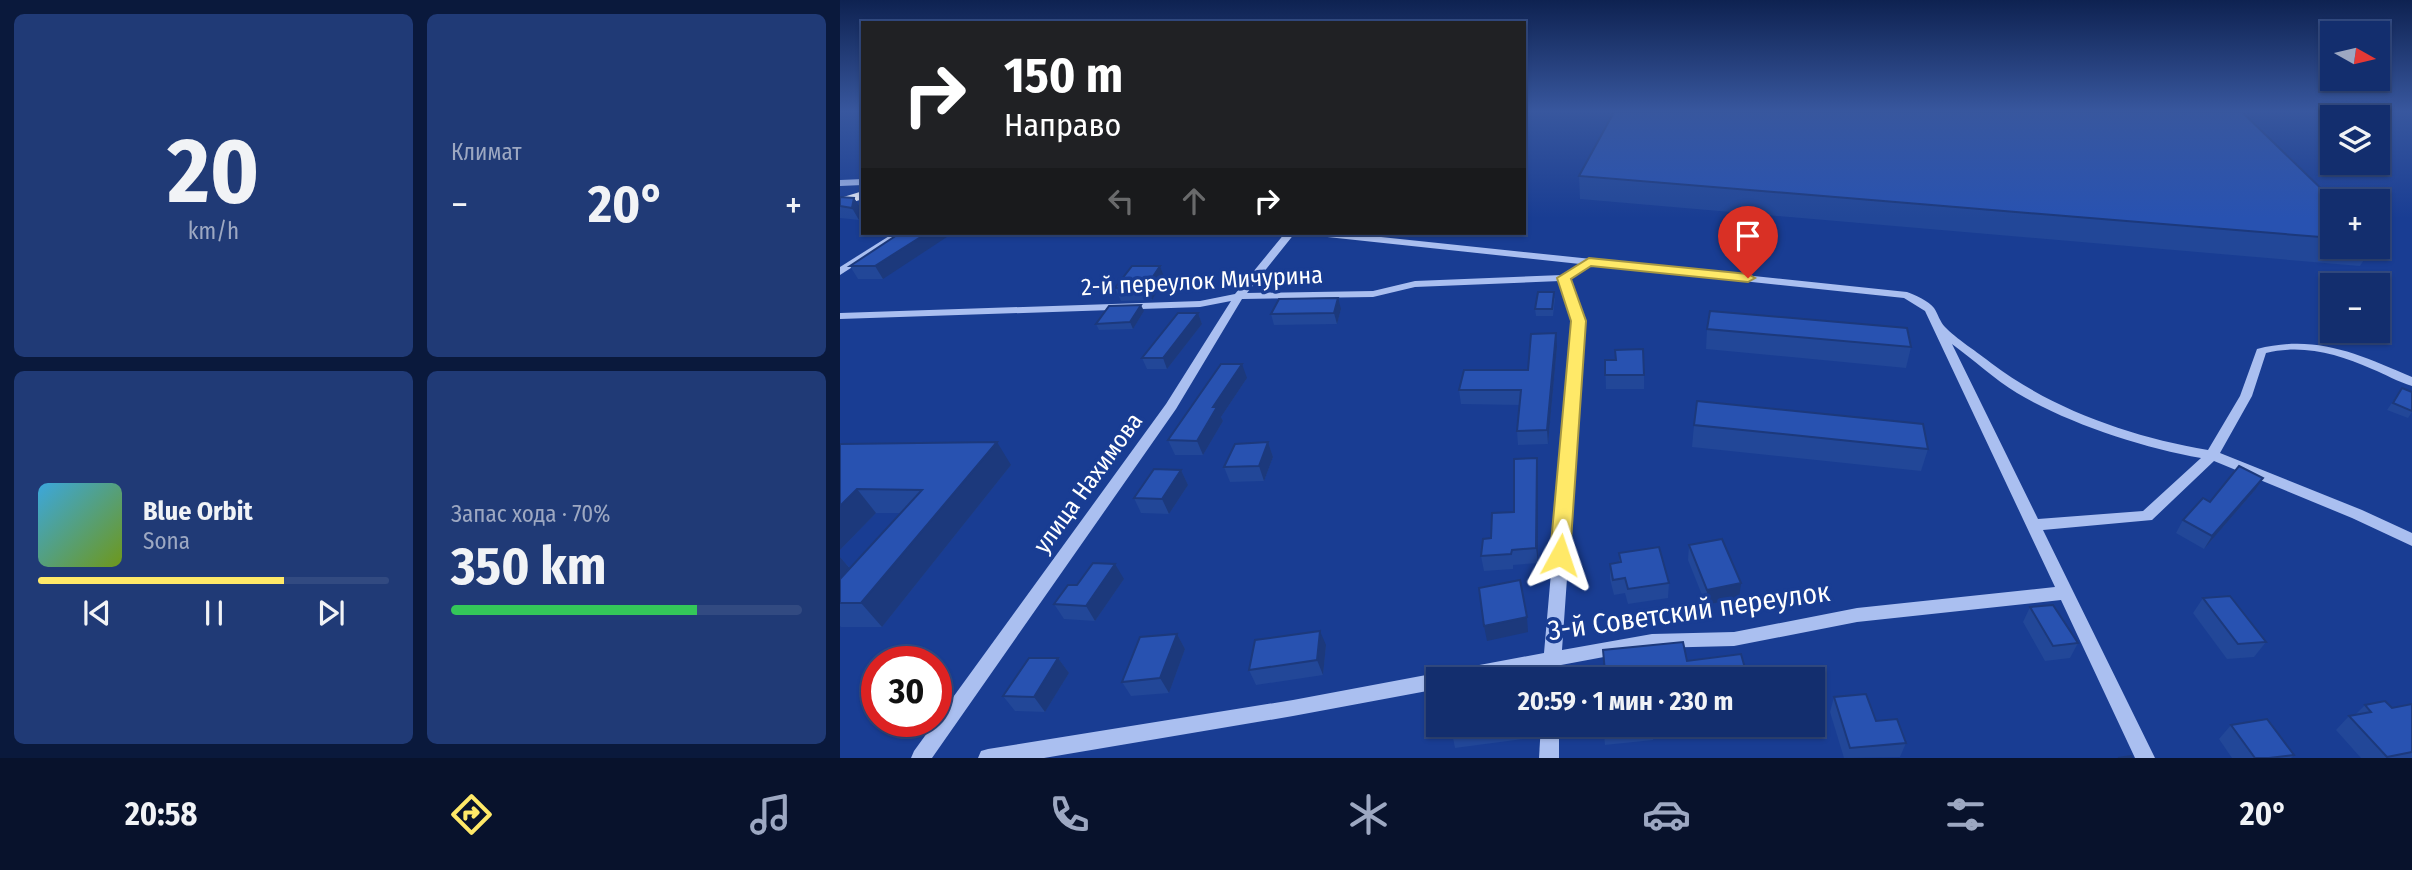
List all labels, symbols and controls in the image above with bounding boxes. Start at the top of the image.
north arrow [2320,21,2390,91]
map controls [2320,21,2390,343]
text: 150 m [1004,46,1123,105]
icon: right [889,49,980,140]
button: layers [2320,105,2390,175]
text: Направо [1004,106,1121,144]
text: 20 [168,117,259,226]
text: Климат [451,138,522,166]
text: 20° [588,173,665,236]
text: − [451,182,468,228]
text: + [785,182,802,228]
icon: left [1102,182,1140,220]
icon: ahead [1175,182,1213,220]
icon: right [1248,182,1286,220]
button: + [2320,189,2390,259]
pin [1718,206,1778,278]
text: km/h [188,217,239,245]
icon: arrive [1729,217,1767,255]
street label: 2-й переулок Мичурина [1080,261,1324,301]
button: − [2320,273,2390,343]
street label: улица Нахимова [1028,408,1148,558]
text: Blue Orbit [143,496,253,527]
text: Запас хода · 70% [451,500,610,528]
position arrow [1523,518,1597,592]
text: Sona [143,527,190,555]
text: 350 km [451,535,606,598]
street label: 3-й Советский переулок [1546,575,1832,647]
icon: previous [78,594,116,632]
icon: pause [195,594,233,632]
icon: next [312,594,350,632]
speed limit sign: 30 [861,646,952,737]
text: 20:59 · 1 мин · 230 m [1518,686,1733,717]
icon: directions [447,790,496,839]
icon: music [746,790,795,839]
icon: phone [1045,790,1094,839]
icon: climate [1344,790,1393,839]
icon: car [1642,790,1691,839]
icon: filters [1941,790,1990,839]
text: 20:58 [125,795,197,833]
text: 20° [2240,795,2287,833]

